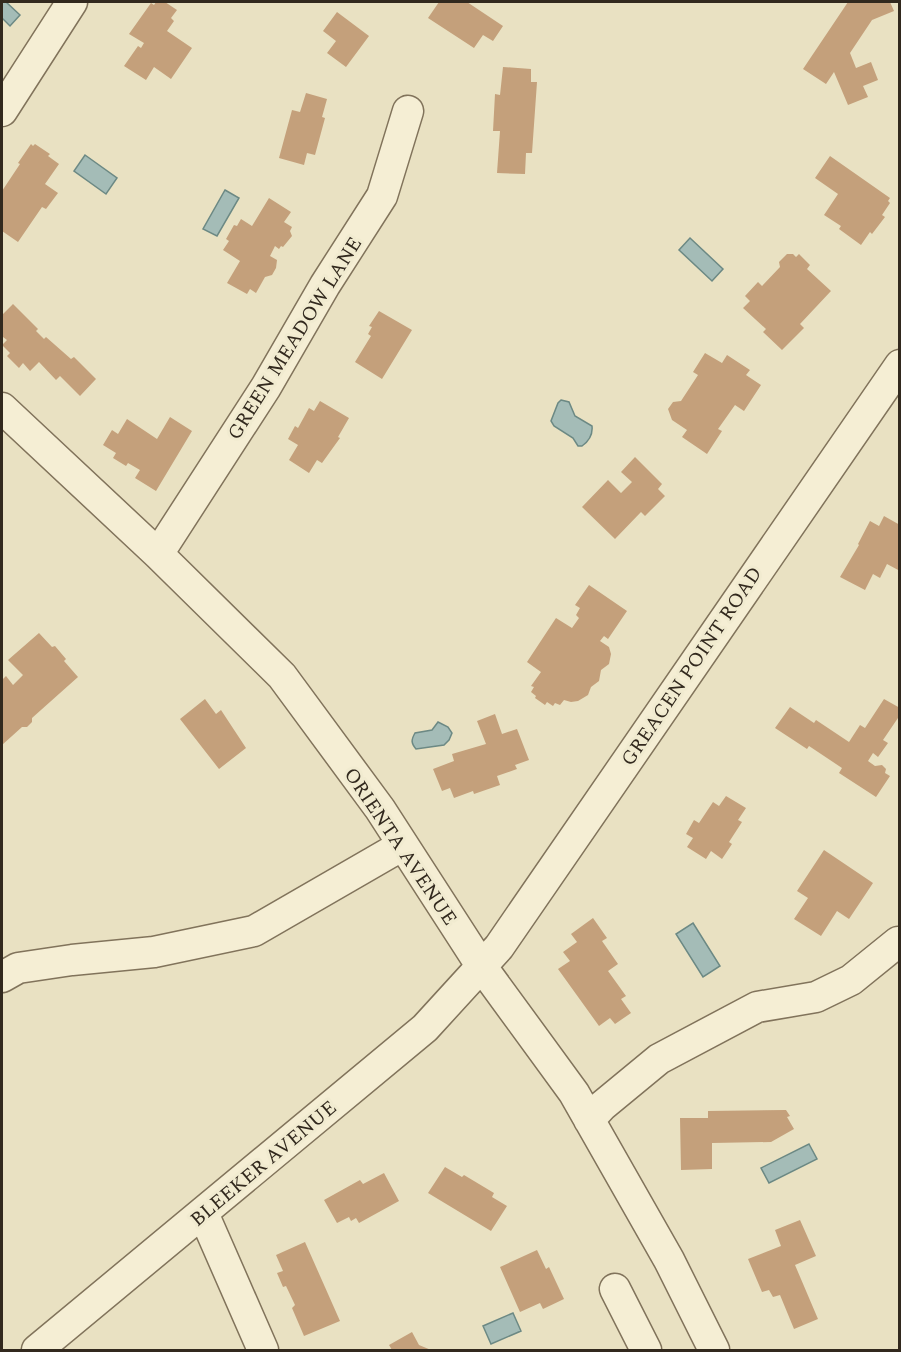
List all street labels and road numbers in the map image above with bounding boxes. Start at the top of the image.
street label: GREEN MEADOW LANE [220,231,370,446]
street label: GREACEN POINT ROAD [614,561,770,772]
street label: ORIENTA AVENUE [336,761,464,932]
street label: BLEEKER AVENUE [184,1093,344,1234]

